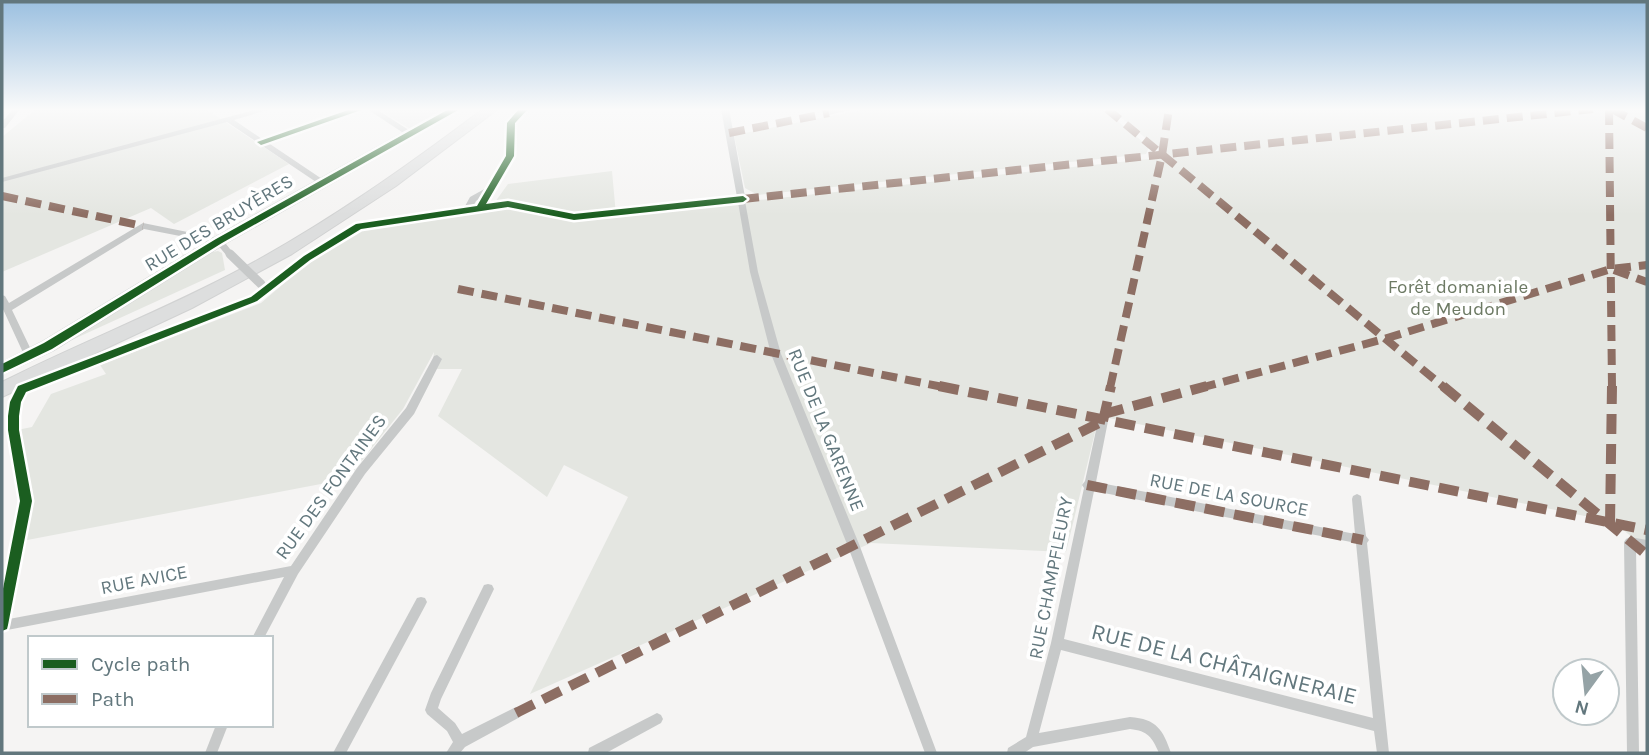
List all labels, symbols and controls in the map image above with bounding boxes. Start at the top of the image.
street label: RUE DES BRUYÈRES [140,169,297,276]
park label: Forêt domaniale de Meudon [1388,276,1528,320]
street label: RUE DE LA GARENNE [783,345,869,515]
street label: RUE DES FONTAINES [271,410,391,564]
street label: RUE DE LA SOURCE [1148,469,1310,521]
street label: RUE CHAMPFLEURY [1024,494,1078,661]
street label: RUE AVICE [99,561,189,599]
street label: RUE DE LA CHÂTAIGNERAIE [1088,618,1360,710]
legend [28,636,273,727]
text: Cycle path [91,652,191,676]
north arrow [1551,657,1621,727]
text: Path [91,687,135,711]
text: N [1572,695,1591,720]

